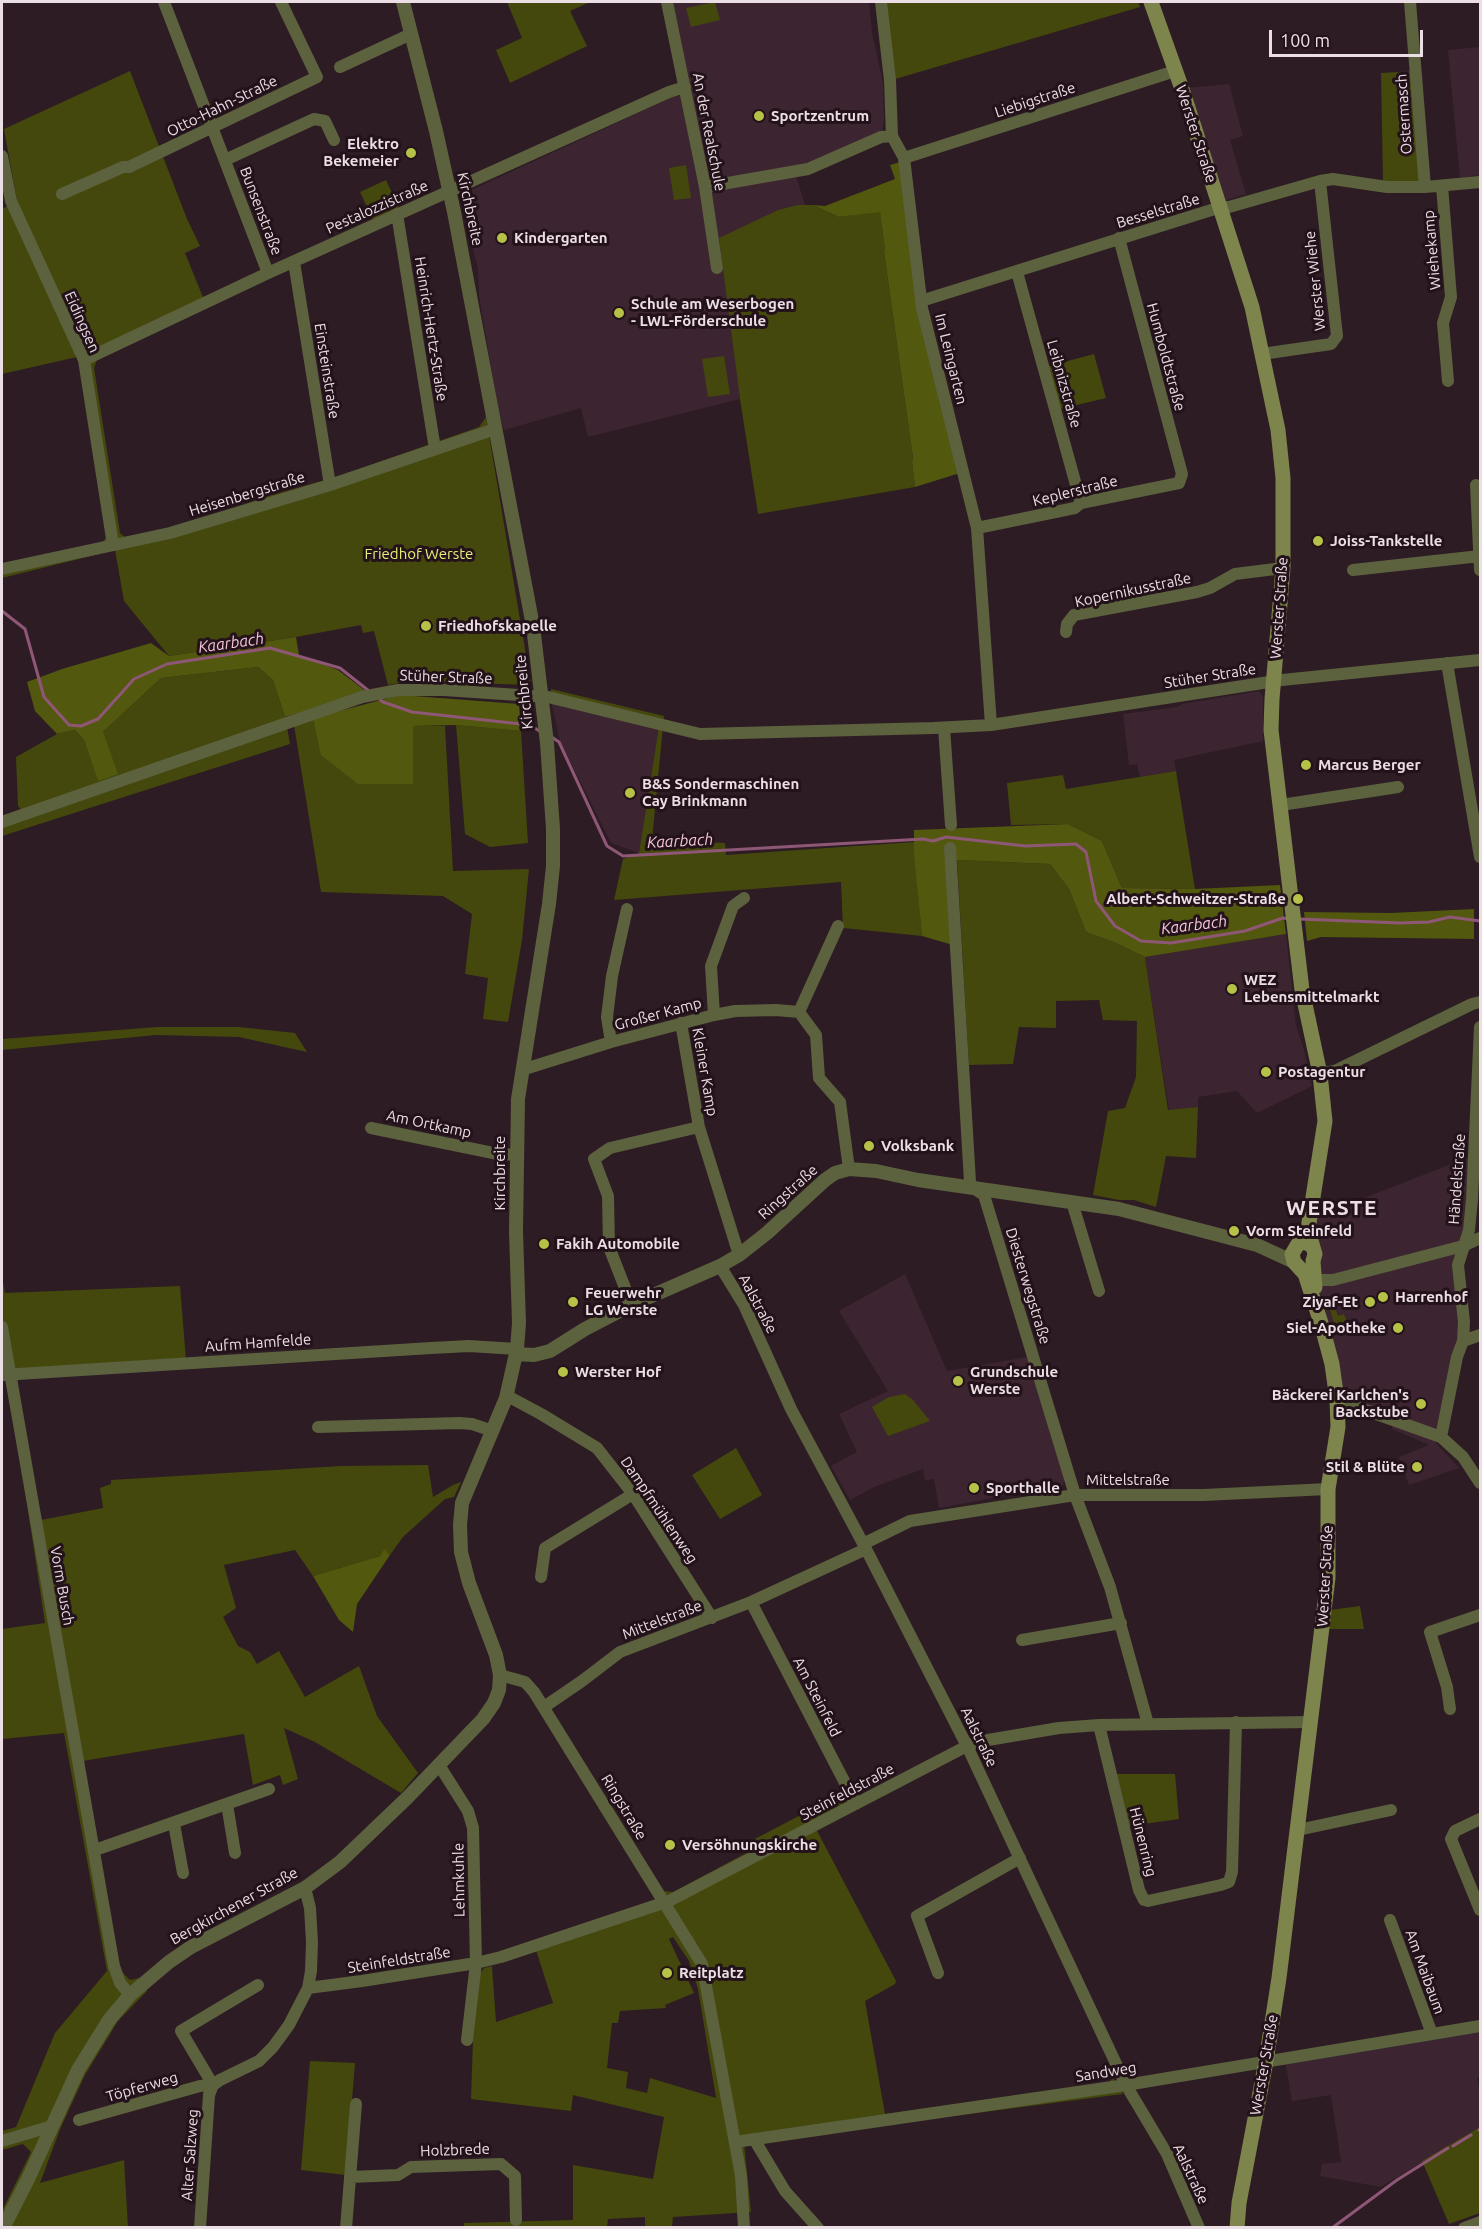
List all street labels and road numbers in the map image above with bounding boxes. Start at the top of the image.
street label: Otto-Hahn-Straße [164,71,280,141]
street label: An der Realschule [689,71,729,193]
street label: Ostermasch [1392,73,1416,155]
street label: Liebigstraße [992,79,1078,121]
street label: Werster Straße [1172,83,1220,185]
street label: Bunsenstraße [236,164,286,258]
street label: Kirchbreite [453,171,487,247]
street label: Pestalozzistraße [323,176,431,238]
street label: Besselstraße [1114,190,1202,232]
street label: Wiehekamp [1420,209,1444,291]
street label: Werster Wiehe [1301,230,1329,332]
street label: Heinrich-Hertz-Straße [411,255,451,403]
street label: Eidingsen [61,289,103,355]
street label: Humboldtstraße [1143,301,1189,413]
street label: Im Leingarten [931,312,971,406]
street label: Einsteinstraße [311,322,343,420]
street label: Leibnizstraße [1043,338,1085,430]
street label: Heisenbergstraße [187,468,307,520]
street label: Keplerstraße [1031,472,1119,510]
street label: Werster Straße [1266,557,1292,659]
street label: Kopernikusstraße [1073,569,1193,611]
street label: Kirchbreite [511,654,537,730]
street label: Stüher Straße [1163,660,1257,692]
street label: Stüher Straße [399,666,493,688]
street label: Großer Kamp [613,994,703,1034]
street label: Kleiner Kamp [688,1026,722,1118]
street label: Am Ortkamp [385,1106,473,1142]
street label: Händelstraße [1445,1133,1469,1225]
street label: Kirchbreite [491,1136,509,1210]
street label: Ringstraße [755,1161,821,1223]
street label: Diesterwegstraße [1002,1226,1054,1346]
street label: Aalstraße [735,1271,781,1337]
street label: Aufm Hamfelde [204,1330,312,1356]
street label: Dampfmühlenweg [617,1453,701,1567]
street label: Mittelstraße [1086,1471,1170,1489]
street label: Werster Straße [1313,1525,1337,1627]
street label: Vorm Busch [46,1545,78,1627]
street label: Mittelstraße [620,1597,704,1643]
street label: Am Steinfeld [789,1654,845,1740]
street label: Aalstraße [957,1704,1001,1770]
street label: Steinfeldstraße [797,1760,897,1824]
street label: Ringstraße [597,1771,651,1843]
street label: Hünenring [1126,1805,1160,1879]
street label: Lehmkuhle [449,1843,469,1917]
street label: Bergkirchener Straße [167,1863,301,1949]
street label: Am Maibaum [1401,1927,1449,2017]
street label: Steinfeldstraße [346,1943,452,1977]
street label: Werster Straße [1246,2013,1282,2117]
street label: Sandweg [1074,2058,1138,2086]
street label: Töpferweg [104,2068,180,2106]
street label: Alter Salzweg [178,2109,202,2201]
street label: Holzbrede [420,2140,490,2160]
street label: Aalstraße [1169,2141,1213,2207]

